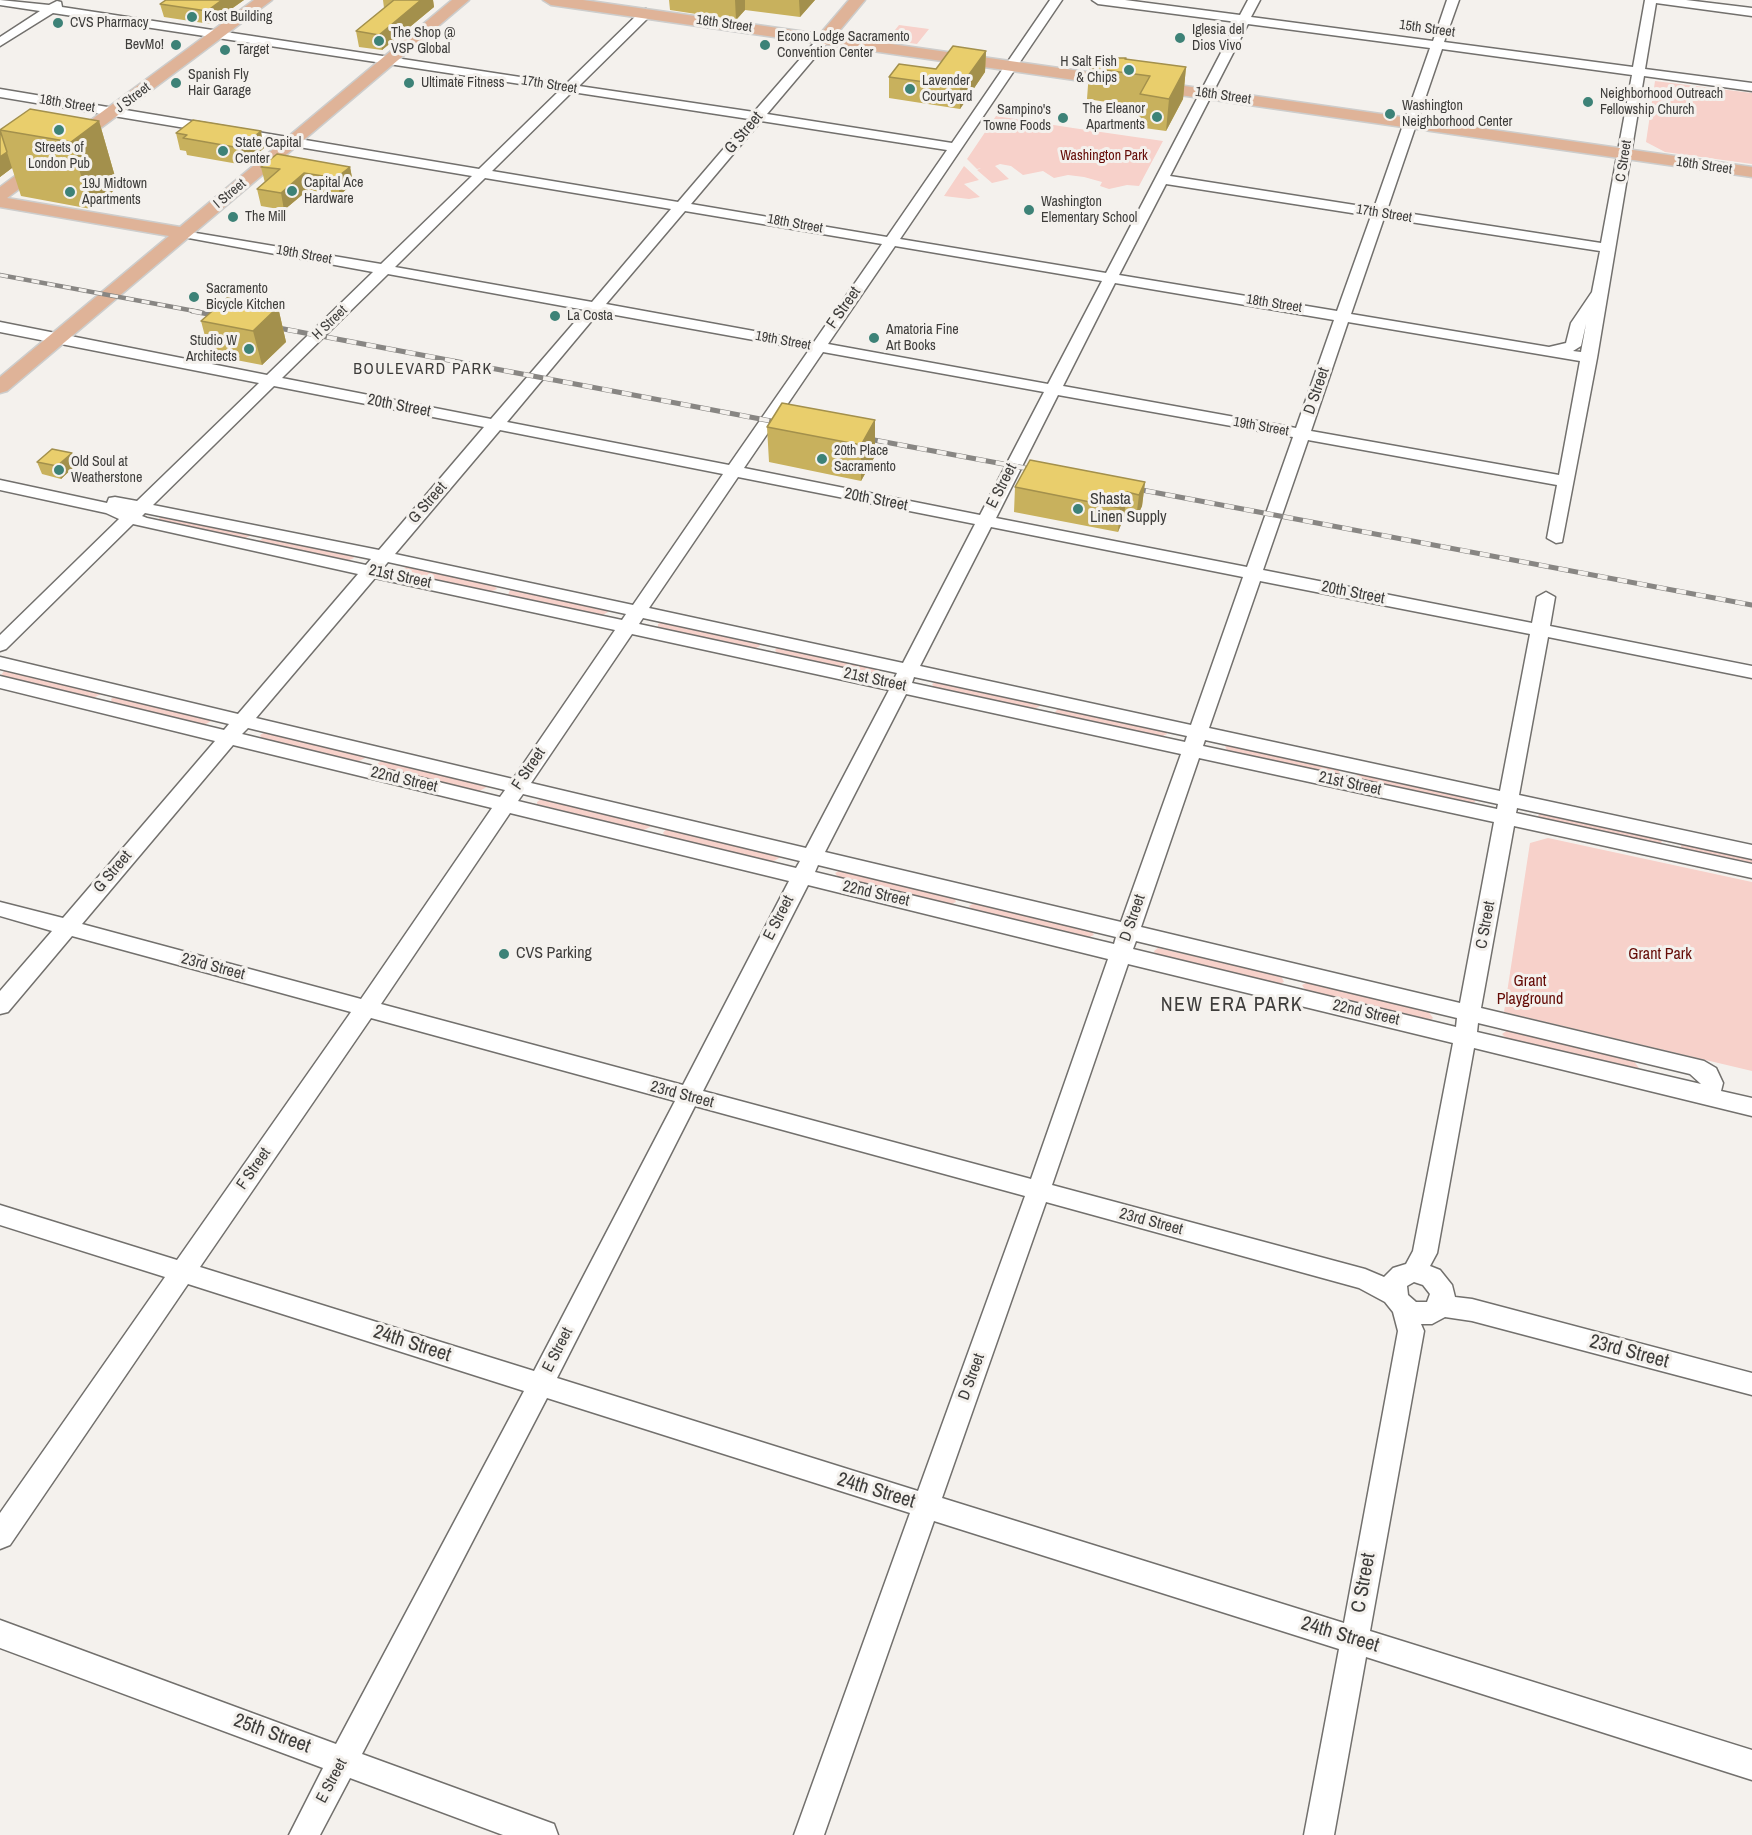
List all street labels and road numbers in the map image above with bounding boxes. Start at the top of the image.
street label: 16th Street [695,12,753,36]
street label: 15th Street [1398,17,1456,41]
street label: 17th Street [520,72,578,98]
street label: J Street [112,79,154,117]
street label: 16th Street [1194,84,1252,108]
street label: 18th Street [38,91,96,117]
street label: G Street [721,108,767,158]
street label: C Street [1612,139,1636,183]
street label: 16th Street [1675,154,1733,178]
street label: I Street [210,176,250,212]
street label: 17th Street [1355,201,1413,227]
street label: 18th Street [766,211,824,237]
street label: 19th Street [275,242,333,268]
street label: F Street [823,283,865,333]
street label: 18th Street [1245,291,1303,317]
street label: H Street [309,302,351,344]
street label: 19th Street [754,328,812,354]
street label: D Street [1300,365,1334,417]
street label: 20th Street [366,390,432,422]
street label: 19th Street [1232,414,1290,440]
street label: E Street [983,461,1021,511]
street label: G Street [405,478,451,528]
street label: 20th Street [843,484,909,516]
street label: 21st Street [367,561,433,593]
street label: 20th Street [1320,577,1386,609]
street label: 21st Street [842,664,908,696]
street label: F Street [508,744,550,794]
street label: 22nd Street [369,763,439,797]
street label: 21st Street [1317,768,1383,800]
street label: G Street [90,847,136,897]
street label: 22nd Street [841,877,911,911]
street label: D Street [1116,892,1150,944]
street label: E Street [760,893,798,943]
street label: C Street [1472,900,1500,950]
street label: 23rd Street [179,949,247,985]
street label: 22nd Street [1331,996,1401,1030]
street label: 23rd Street [648,1077,716,1113]
street label: F Street [233,1144,275,1194]
street label: 23rd Street [1117,1204,1185,1240]
street label: 24th Street [370,1320,454,1368]
street label: E Street [539,1325,577,1375]
street label: 23rd Street [1587,1330,1671,1374]
street label: D Street [955,1351,989,1403]
street label: 24th Street [834,1468,918,1514]
street label: C Street [1347,1551,1381,1615]
street label: 24th Street [1298,1612,1382,1658]
street label: 25th Street [230,1709,314,1759]
street label: E Street [312,1756,352,1806]

